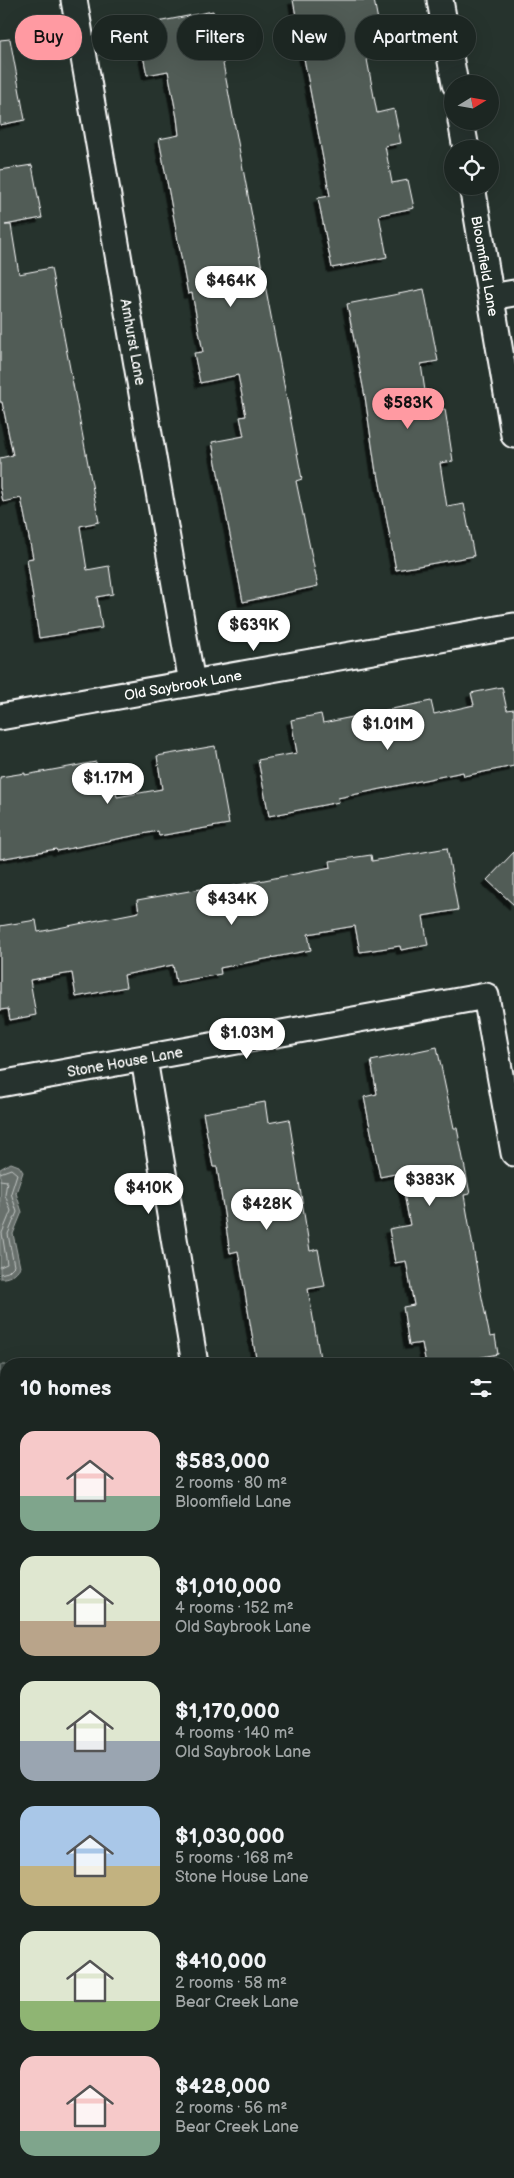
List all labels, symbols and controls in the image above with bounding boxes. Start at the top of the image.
chip: Buy [15,15,82,60]
chip: Rent [92,15,167,60]
chip: Filters [177,15,263,60]
chip: New [273,15,345,60]
chip: Apartment [355,15,476,60]
north arrow [444,75,499,130]
map controls [444,75,499,195]
button: locate [444,140,499,195]
street label: Bloomfield Lane [467,214,502,318]
pin: $464K [196,266,266,308]
text: $464K [206,272,256,291]
street label: Amhurst Lane [117,298,148,387]
pin: $583K [373,388,443,430]
text: $583K [383,394,433,413]
pin: $639K [219,610,289,652]
text: $639K [229,616,279,635]
street label: Old Saybrook Lane [123,667,243,704]
pin: $1.01M [347,708,429,751]
text: $1.01M [362,715,414,734]
pin: $1.17M [67,762,149,805]
text: $1.17M [83,769,133,788]
pin: $434K [197,884,267,926]
text: $434K [207,890,257,909]
pin: $1.03M [206,1018,288,1060]
text: $1.03M [220,1024,274,1043]
street label: Stone House Lane [66,1044,184,1081]
pin: $383K [395,1164,465,1207]
text: $383K [405,1171,455,1190]
pin: $410K [114,1172,184,1215]
text: $410K [125,1179,173,1198]
pin: $428K [232,1188,302,1231]
text: $428K [242,1195,292,1214]
icon: filters [467,1374,495,1402]
text: 10 homes [20,1376,111,1401]
text: $583,000 [175,1449,270,1474]
icon: home [60,1451,120,1511]
text: 2 rooms · 80 m² [175,1474,287,1493]
text: Bloomfield Lane [175,1493,291,1512]
text: $1,010,000 [175,1574,281,1599]
icon: home [60,1576,120,1636]
text: 4 rooms · 152 m² [175,1599,294,1618]
text: Old Saybrook Lane [175,1618,311,1637]
text: $1,170,000 [175,1699,280,1724]
icon: home [60,1701,120,1761]
text: 4 rooms · 140 m² [175,1724,294,1743]
text: Old Saybrook Lane [175,1743,311,1762]
text: $1,030,000 [175,1824,285,1849]
icon: home [60,1826,120,1886]
text: 5 rooms · 168 m² [175,1849,293,1868]
text: Stone House Lane [175,1868,309,1887]
text: $410,000 [175,1949,267,1974]
icon: home [60,1951,120,2011]
text: 2 rooms · 58 m² [175,1974,287,1993]
text: Bear Creek Lane [175,1993,299,2012]
text: $428,000 [175,2074,270,2099]
icon: home [60,2076,120,2136]
text: 2 rooms · 56 m² [175,2099,287,2118]
text: Bear Creek Lane [175,2118,299,2137]

